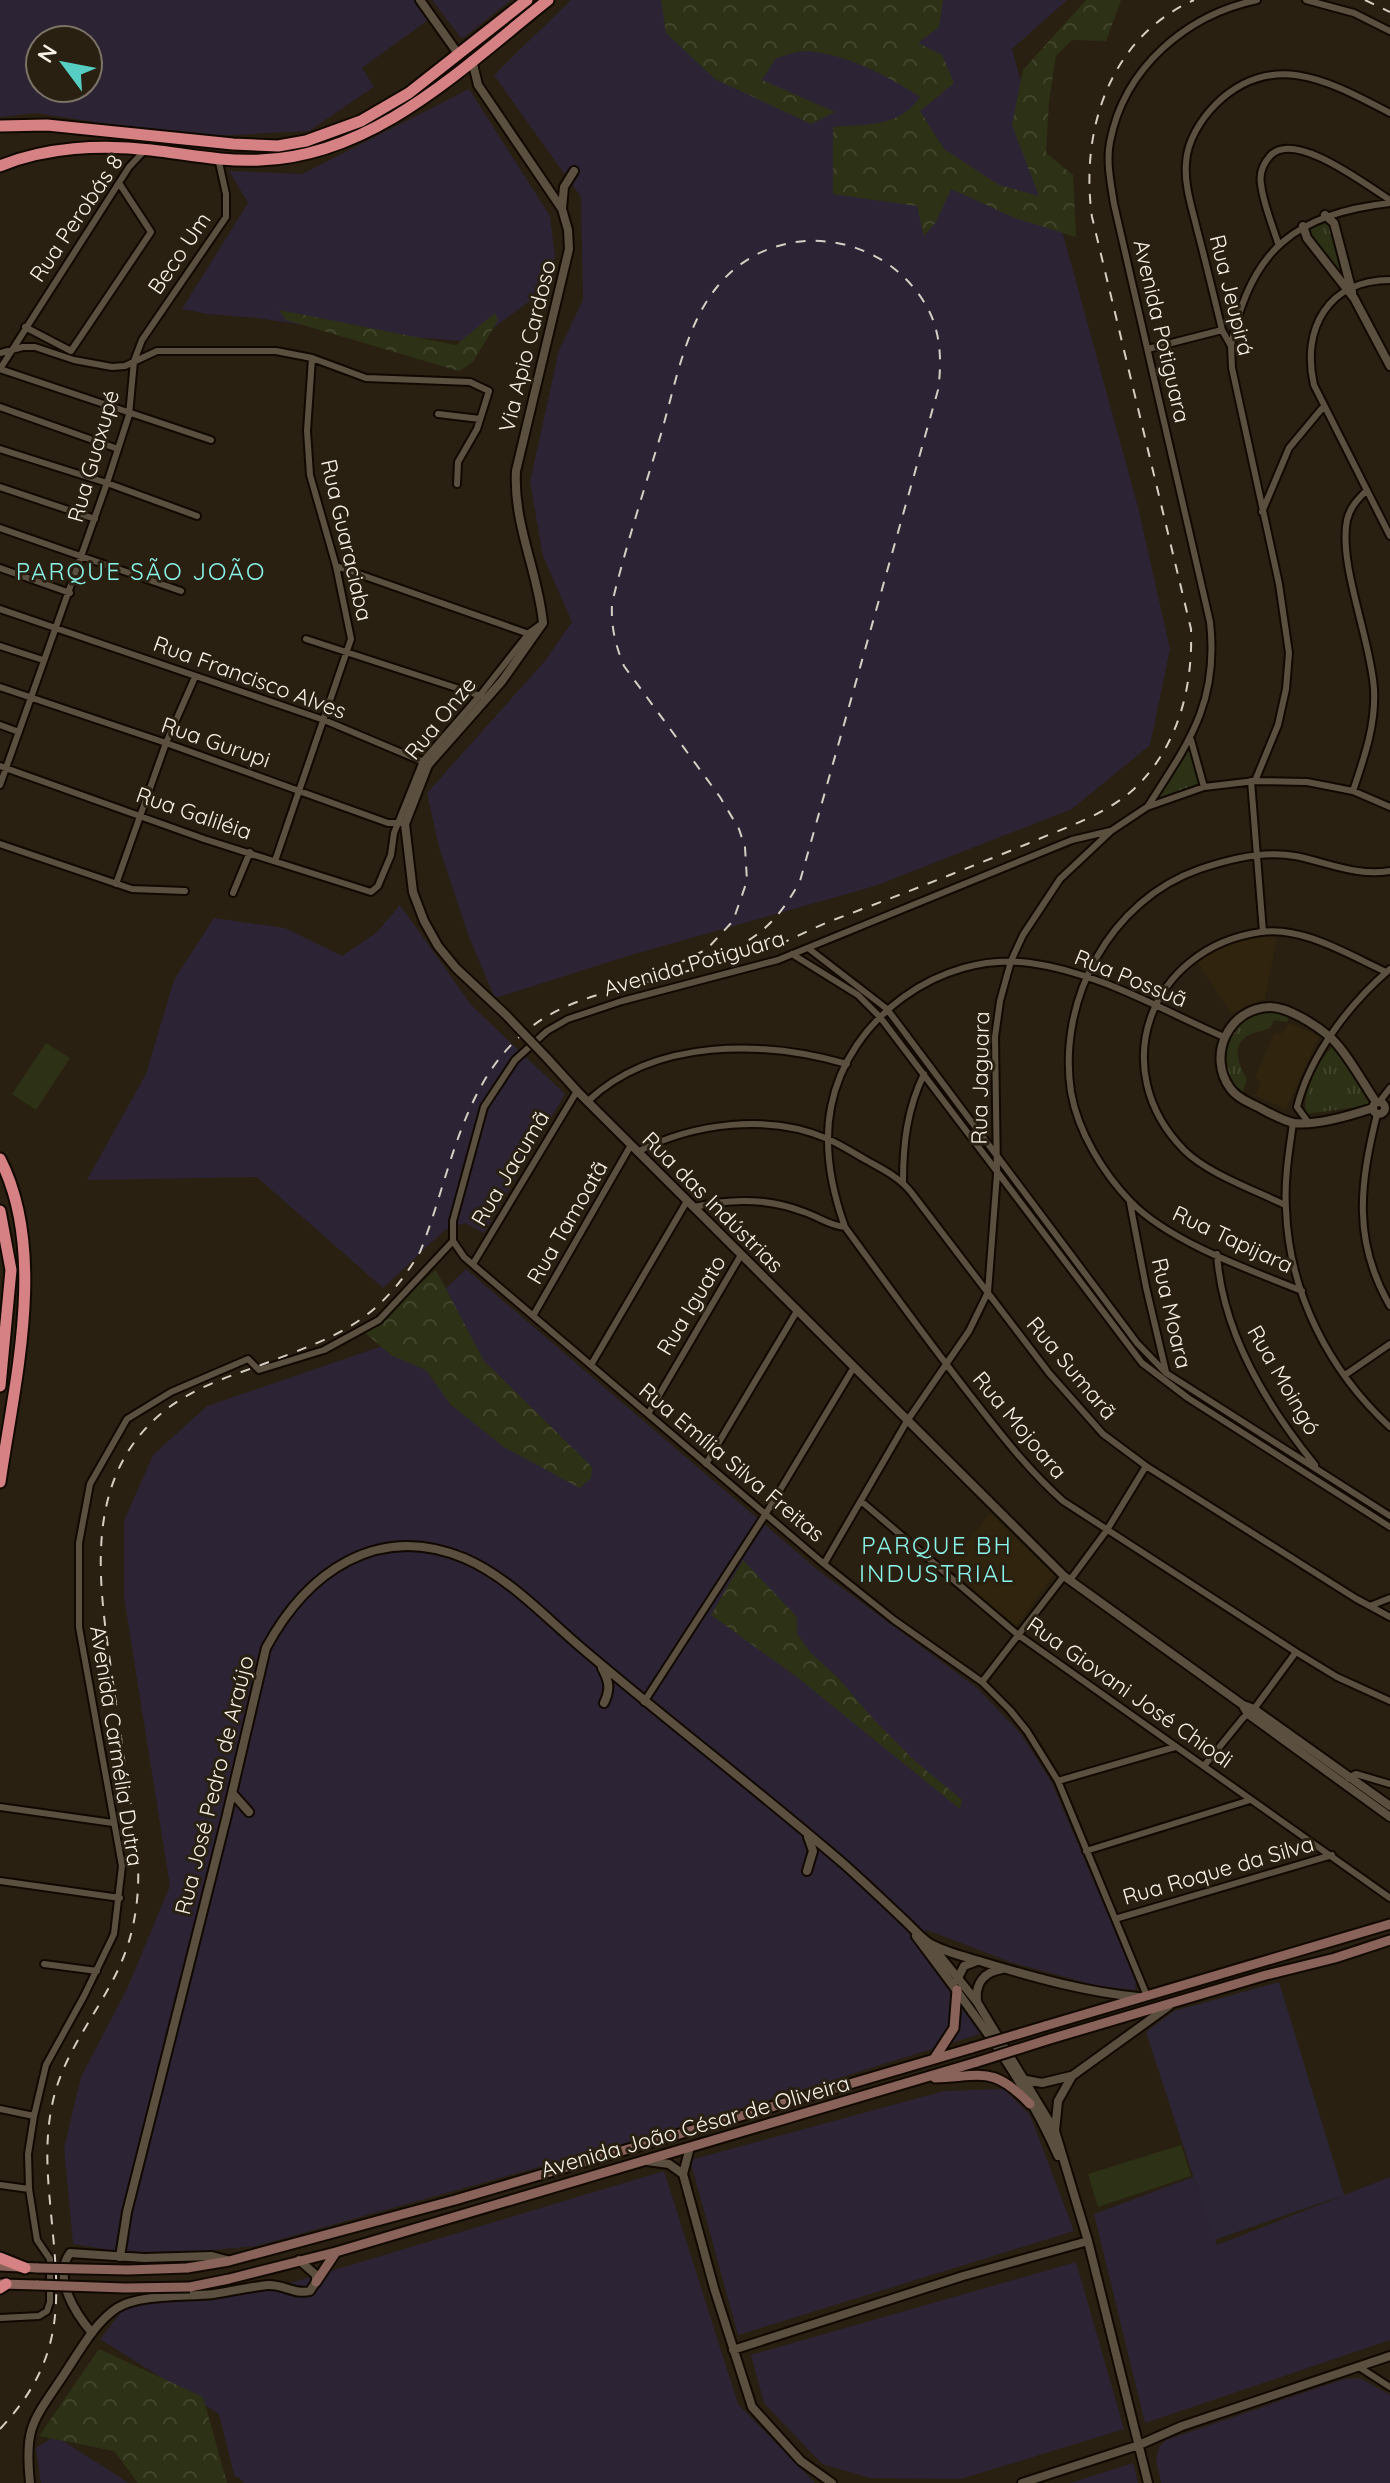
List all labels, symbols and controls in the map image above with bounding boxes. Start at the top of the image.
north arrow [24,24,104,104]
text: N [31,39,63,68]
street label: Rua Perobás 8 [23,149,129,287]
street label: Beco Um [141,207,217,299]
street label: Rua Jeupirá [1203,232,1261,358]
street label: Avenida Potiguara [1127,237,1197,425]
street label: Via Apio Cardoso [492,257,562,435]
street label: Rua Guaxupé [61,387,125,525]
street label: Rua Guaraciaba [315,456,379,624]
district label: PARQUE SÃO JOÃO [16,556,266,586]
street label: Rua Francisco Alves [150,629,350,725]
street label: Rua Onze [398,671,482,765]
street label: Rua Gurupi [158,710,274,774]
street label: Rua Galiléia [133,780,255,846]
street label: Avenida Potiguara [600,924,788,1002]
street label: Rua Possuã [1071,943,1191,1013]
street label: Rua Jaguara [965,1011,995,1145]
street label: Rua Jacumã [465,1105,555,1231]
street label: Rua das Indústrias [636,1125,790,1279]
street label: Rua Tamoatã [520,1155,614,1289]
street label: Rua Tapijara [1168,1199,1298,1279]
street label: Rua Iguato [650,1250,732,1360]
street label: Rua Moara [1146,1255,1198,1371]
street label: Rua Sumarã [1021,1311,1123,1425]
street label: Rua Moingó [1241,1320,1327,1440]
street label: Rua Mojoara [967,1365,1073,1485]
street label: Rua Emília Silva Freitas [633,1376,831,1548]
district label: PARQUE BH INDUSTRIAL [859,1530,1015,1588]
street label: Rua Giovani José Chiodi [1021,1610,1239,1774]
street label: Avenida Carmélia Dutra [84,1624,150,1868]
street label: Rua José Pedro de Araújo [168,1653,260,1917]
street label: Rua Roque da Silva [1119,1829,1317,1911]
street label: Avenida João César de Oliveira [537,2068,853,2184]

